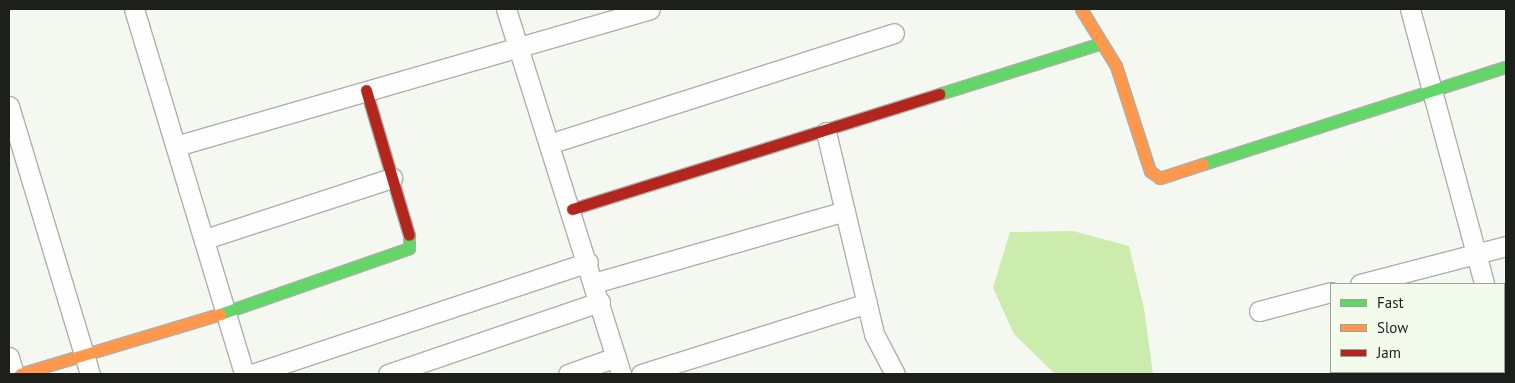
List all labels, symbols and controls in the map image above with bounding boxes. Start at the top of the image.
legend [1330,283,1505,373]
text: Fast [1377,293,1404,312]
text: Slow [1377,318,1408,337]
text: Jam [1377,343,1401,362]

